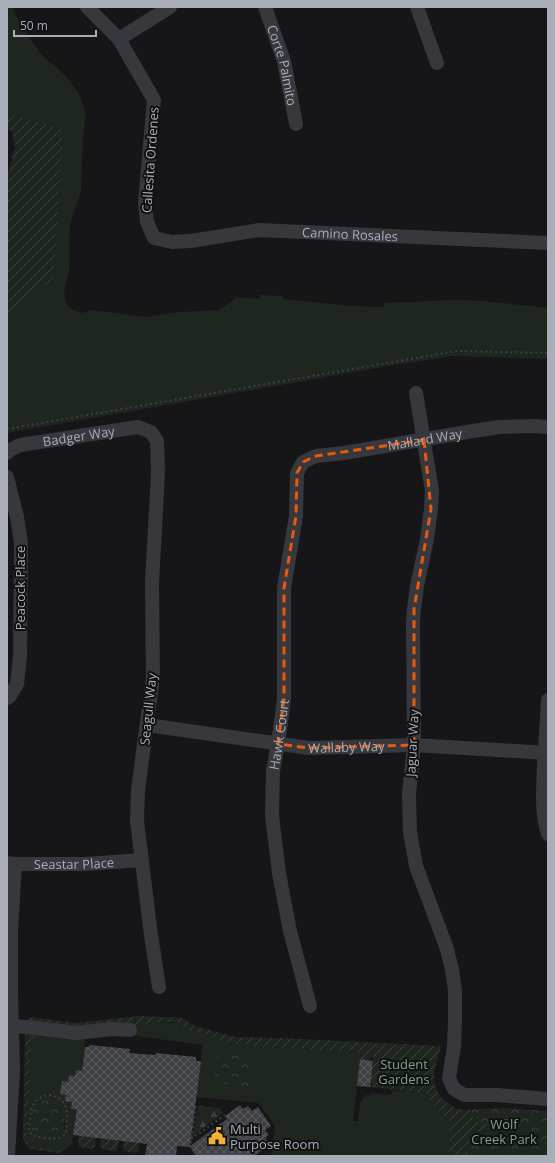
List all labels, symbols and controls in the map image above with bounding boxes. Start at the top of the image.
scale bar [14,12,96,38]
text: 50 m [20,17,48,34]
street label: Corte Palmito [263,22,301,107]
street label: Callesita Ordenes [137,106,163,214]
street label: Camino Rosales [302,223,398,245]
street label: Badger Way [41,422,116,450]
street label: Mallard Way [386,424,464,454]
street label: Peacock Place [11,546,29,630]
street label: Seagull Way [135,672,161,746]
street label: Hawk Court [264,698,293,771]
street label: Jaguar Way [401,708,423,779]
street label: Wallaby Way [308,737,385,757]
street label: Seastar Place [34,853,115,873]
park label: Student Gardens [378,1055,430,1088]
park label: Wolf Creek Park [471,1115,537,1148]
place label: Multi Purpose Room [230,1120,319,1153]
public building icon: Multi Purpose Room [207,1126,227,1146]

